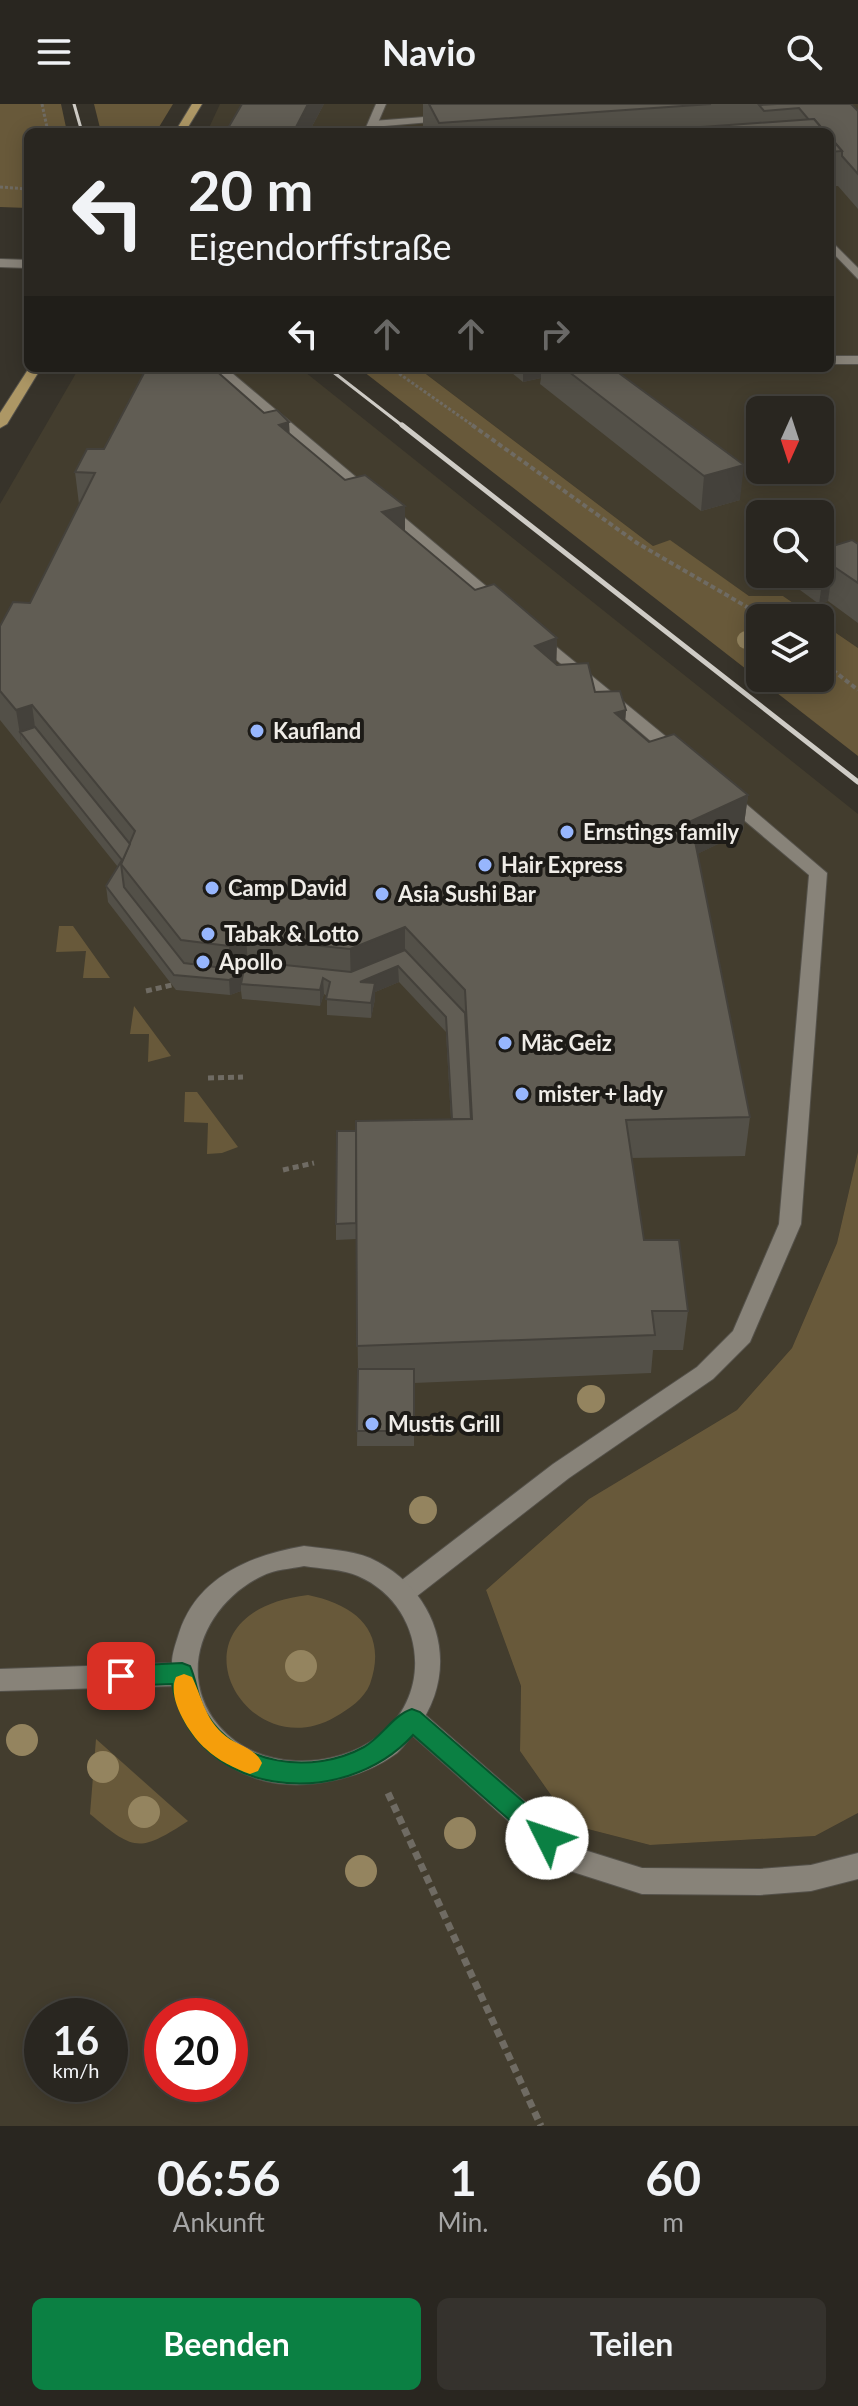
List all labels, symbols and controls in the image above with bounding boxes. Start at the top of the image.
icon: menu [32,30,76,74]
text: Navio [382,30,476,74]
icon: search [782,30,826,74]
text: 20 m [188,156,313,223]
icon: left [56,160,160,264]
text: Eigendorffstraße [188,224,452,268]
icon: left [281,312,325,356]
icon: ahead [365,312,409,356]
icon: ahead [449,312,493,356]
icon: right [533,312,577,356]
north arrow [746,396,834,484]
map controls [746,396,834,692]
button: search [746,500,834,588]
button: layers [746,604,834,692]
place label: Kaufland [273,717,361,744]
marker: Kaufland [248,722,266,740]
place label: Ernstings family [583,818,739,845]
marker: Ernstings family [558,823,576,841]
place label: Hair Express [501,851,623,878]
marker: Hair Express [476,856,494,874]
place label: Camp David [228,874,347,901]
marker: Camp David [203,879,221,897]
place label: Asia Sushi Bar [397,880,537,907]
marker: Asia Sushi Bar [373,885,391,903]
place label: Tabak & Lotto [224,920,359,947]
marker: Tabak & Lotto [199,925,217,943]
place label: Apollo [218,948,283,975]
marker: Apollo [194,953,212,971]
place label: Mäc Geiz [521,1029,612,1056]
marker: Mäc Geiz [496,1034,514,1052]
place label: mister + lady [538,1080,664,1107]
marker: mister + lady [513,1085,531,1103]
place label: Mustis Grill [388,1410,500,1437]
marker: Mustis Grill [363,1415,381,1433]
pin [87,1642,155,1710]
icon: arrive [99,1654,143,1698]
position arrow [505,1796,589,1880]
speed limit sign: 20 [144,1998,248,2102]
text: 16 [53,2016,99,2064]
text: km/h [53,2058,99,2082]
text: 06:56 [157,2149,281,2206]
text: 1 [449,2149,477,2206]
text: 60 [645,2149,701,2206]
text: Ankunft [173,2206,265,2238]
text: Min. [438,2206,488,2238]
text: m [662,2206,684,2238]
button: Beenden [32,2298,421,2390]
button: Teilen [437,2298,826,2390]

